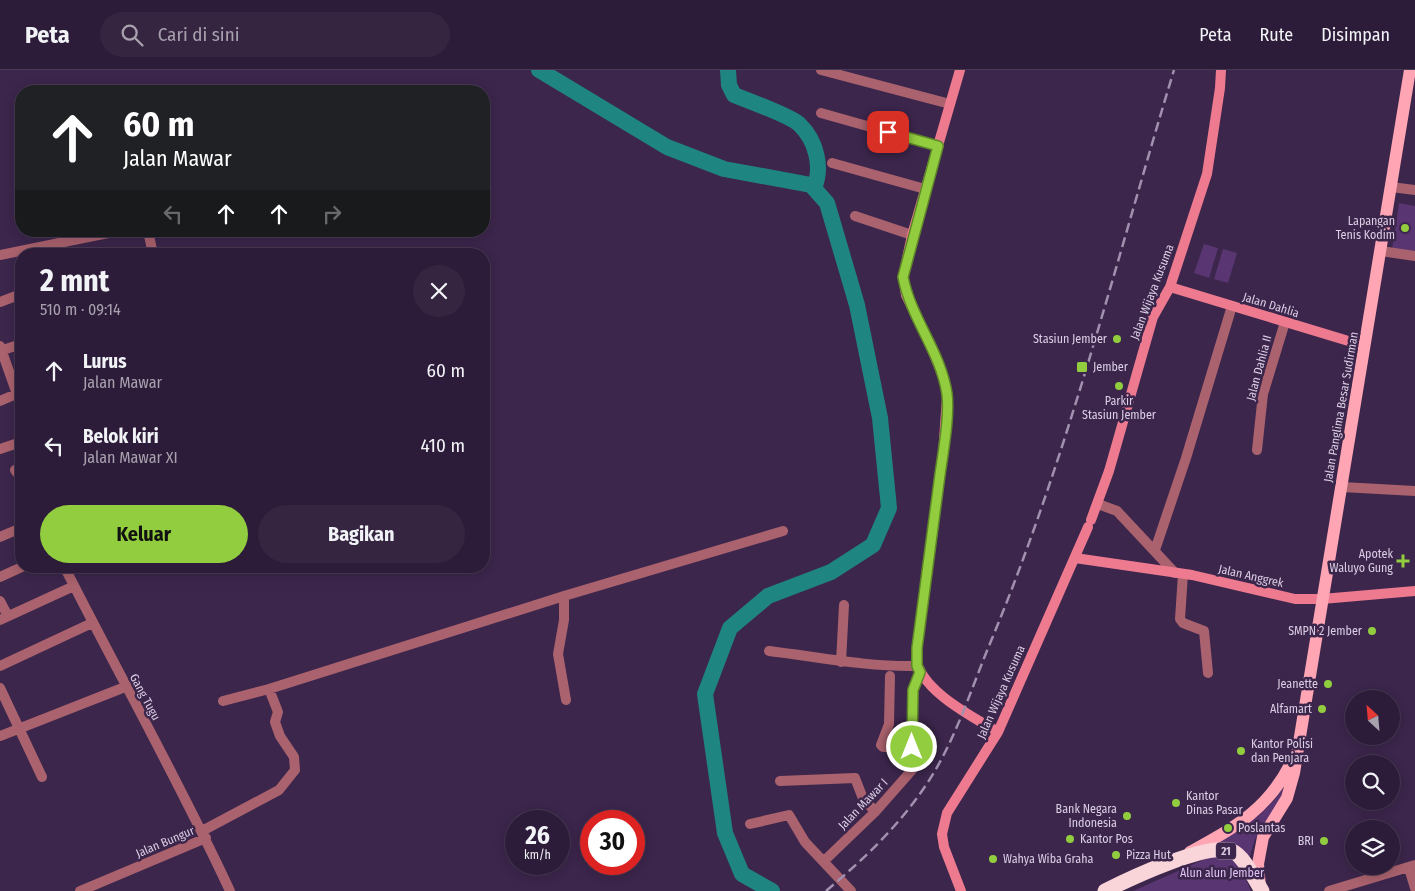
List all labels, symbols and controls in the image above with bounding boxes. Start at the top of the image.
search box [100,12,450,57]
text: Peta [25,21,70,49]
icon: search [118,21,146,49]
text: Cari di sini [158,23,239,46]
text: Peta [1199,24,1231,46]
text: Rute [1259,24,1293,46]
text: Disimpan [1321,24,1390,46]
text: 60 m [123,103,194,145]
icon: ahead [40,105,105,170]
pin [867,111,909,153]
icon: arrive [874,118,902,146]
text: Jalan Mawar [123,145,232,172]
icon: left [159,200,187,228]
icon: ahead [212,200,240,228]
icon: ahead [265,200,293,228]
icon: right [318,200,346,228]
place label: Lapangan Tenis Kodim [1336,214,1395,242]
marker: Lapangan Tenis Kodim [1399,222,1411,234]
street label: Jalan Wijaya Kusuma [1127,242,1177,342]
text: 2 mnt [40,263,109,299]
button: close [413,265,465,317]
street label: Jalan Dahlia [1241,290,1301,320]
text: 510 m · 09:14 [40,300,121,319]
street label: Jalan Panglima Besar Sudirman [1321,331,1361,483]
place label: Stasiun Jember [1033,332,1108,346]
marker: Stasiun Jember [1111,333,1123,345]
street label: Jalan Dahlia II [1244,334,1274,402]
text: Lurus [83,350,127,373]
icon: ahead [40,357,68,385]
text: 60 m [427,359,465,382]
marker: Jember [1075,360,1089,374]
place label: Jember [1093,360,1129,374]
text: Jalan Mawar [83,373,162,392]
marker: Parkir Stasiun Jember [1113,380,1125,392]
place label: Parkir Stasiun Jember [1082,394,1157,422]
text: Belok kiri [83,425,159,448]
icon: left [40,432,68,460]
text: 410 m [420,434,465,457]
text: Jalan Mawar XI [83,448,178,467]
button: Keluar [40,505,248,563]
button: Bagikan [258,505,465,563]
place label: Apotek Waluyo Gung [1330,547,1393,575]
marker: Apotek Waluyo Gung [1397,555,1409,567]
street label: Jalan Anggrek [1217,562,1285,590]
place label: SMPN 2 Jember [1288,624,1363,638]
marker: SMPN 2 Jember [1366,625,1378,637]
street label: Jalan Wijaya Kusuma [974,643,1028,741]
street label: Gang Tugu [127,671,163,723]
place label: Jeanette [1277,677,1318,691]
marker: Jeanette [1322,678,1334,690]
north arrow [1345,690,1400,745]
map controls [1345,690,1400,875]
place label: Alfamart [1270,702,1312,716]
marker: Alfamart [1316,703,1328,715]
position arrow [885,720,937,772]
place label: Kantor Polisi dan Penjara [1251,737,1313,765]
marker: Kantor Polisi dan Penjara [1235,745,1247,757]
button: search [1345,755,1400,810]
street label: Jalan Mawar I [835,776,891,832]
place label: Kantor Dinas Pasar [1186,789,1243,817]
marker: Kantor Dinas Pasar [1170,797,1182,809]
place label: Bank Negara Indonesia [1056,802,1117,830]
speed limit sign: 30 [580,810,645,875]
marker: Bank Negara Indonesia [1121,810,1133,822]
button: layers [1345,820,1400,875]
text: 26 [525,821,550,851]
place label: Poslantas [1238,821,1285,835]
marker: Poslantas [1222,822,1234,834]
street label: Jalan Bungur [134,823,197,861]
place label: Kantor Pos [1080,832,1133,846]
marker: Kantor Pos [1064,833,1076,845]
place label: BRI [1298,834,1314,848]
marker: BRI [1318,835,1330,847]
road number: 21 [1216,842,1236,859]
text: km/h [524,848,551,862]
place label: Pizza Hut [1126,848,1171,862]
marker: Pizza Hut [1110,849,1122,861]
place label: Wahya Wiba Graha [1003,852,1094,866]
marker: Wahya Wiba Graha [987,853,999,865]
park label: Alun alun Jember [1180,866,1265,880]

